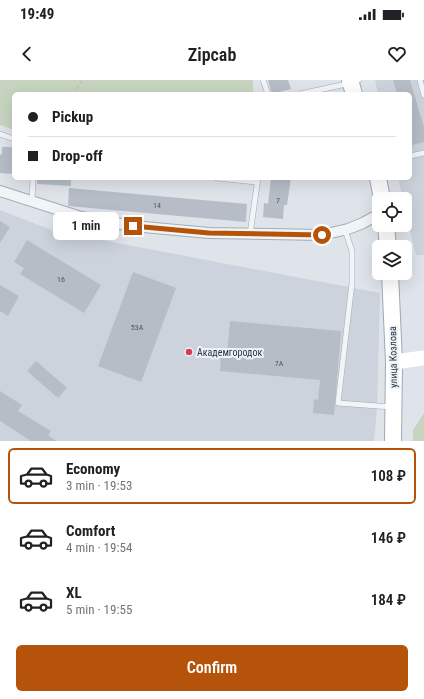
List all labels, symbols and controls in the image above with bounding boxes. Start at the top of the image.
text: 19:49 [20,5,54,23]
icon: back [16,43,38,65]
icon: heart [386,43,408,65]
text: Zipcab [188,44,236,65]
text: Pickup [52,108,93,126]
text: Drop-off [52,147,103,165]
map controls [372,192,412,280]
button: locate [372,192,412,232]
house number: 7 [276,196,280,205]
house number: 14 [153,201,161,210]
callout: 1 min [53,212,119,240]
route end [124,217,142,235]
text: 1 min [72,218,100,233]
route start [313,226,331,244]
button: layers [372,240,412,280]
house number: 16 [57,275,65,284]
house number: 53А [131,323,144,332]
street label: улица Козлова [387,326,399,388]
marker: Академгородок [184,347,194,357]
place label: Академгородок [197,347,262,358]
house number: 7А [275,359,284,368]
icon: car [18,458,54,494]
text: Economy [66,460,120,478]
text: 108 ₽ [371,467,406,485]
text: 3 min · 19:53 [66,478,132,493]
icon: car [18,520,54,556]
text: Comfort [66,522,115,540]
text: 146 ₽ [371,529,406,547]
text: 4 min · 19:54 [66,540,132,555]
icon: car [18,582,54,618]
text: XL [66,584,82,602]
text: 184 ₽ [371,591,406,609]
text: 5 min · 19:55 [66,602,132,617]
button: Confirm [16,645,408,691]

